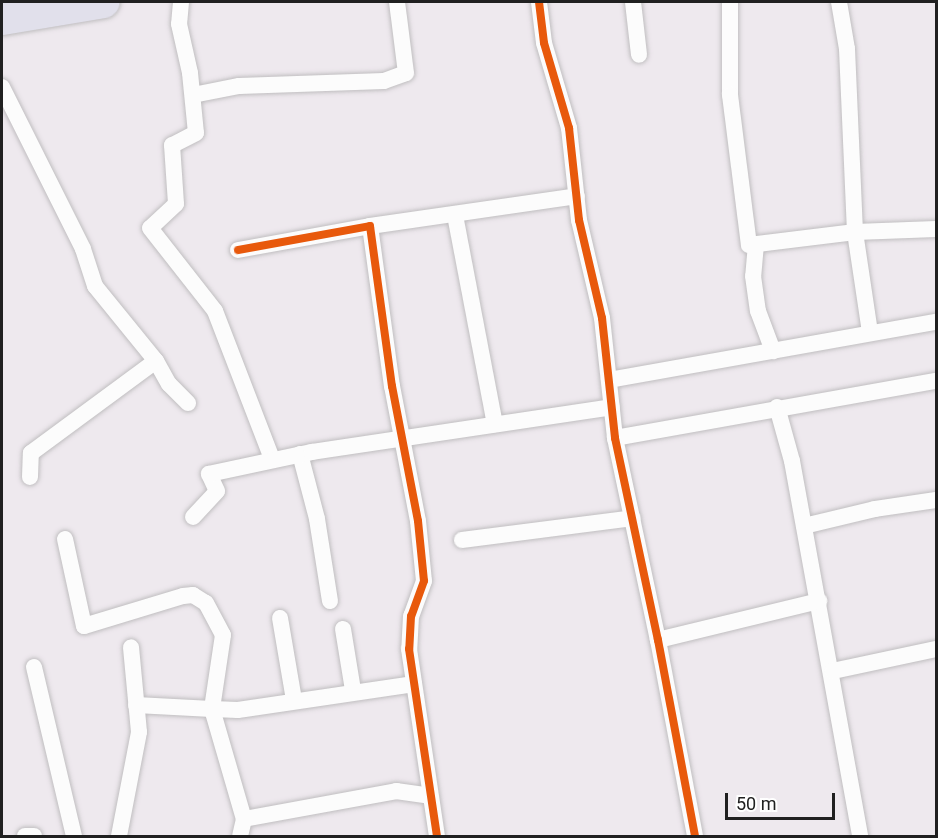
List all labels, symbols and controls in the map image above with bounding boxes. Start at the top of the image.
scale bar [728,781,838,819]
text: 50 m [736,793,776,814]

